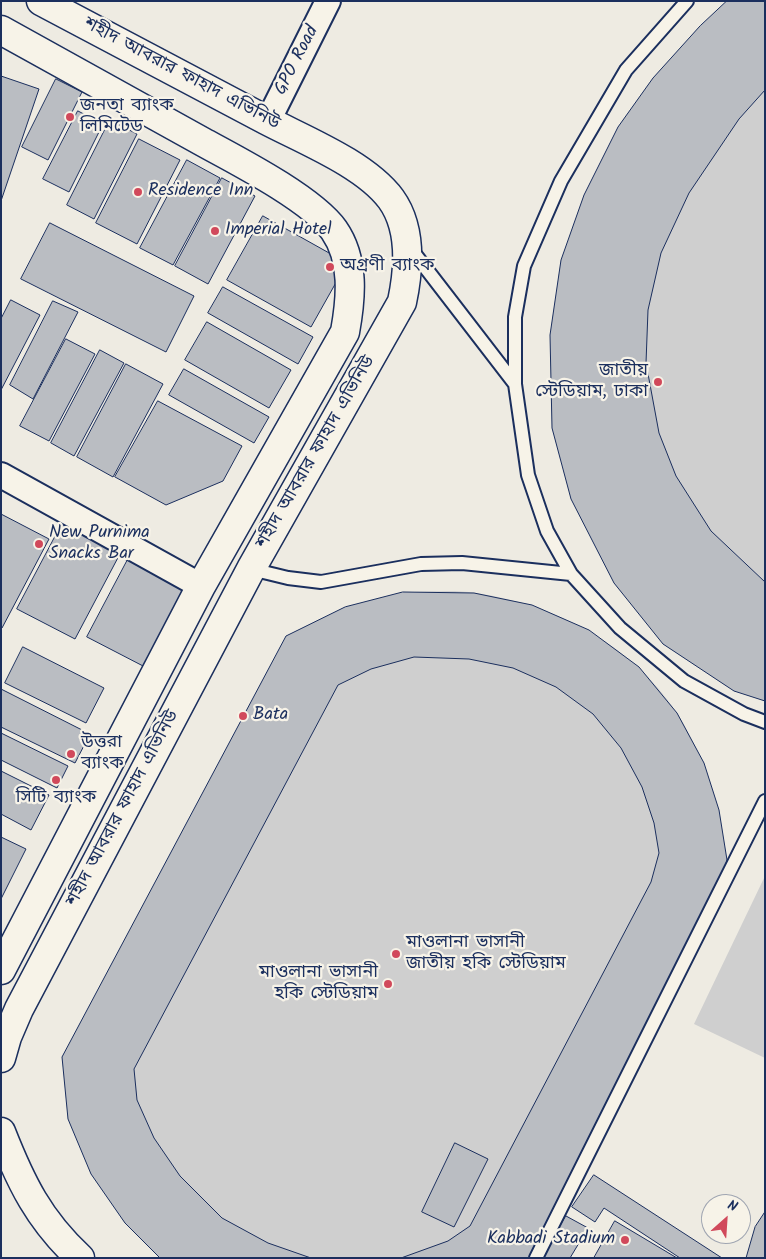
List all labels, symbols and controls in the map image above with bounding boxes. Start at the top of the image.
street label: শহীদ আবরার ফাহাদ এভিনিউ [79,14,283,136]
street label: GPO Road [271,23,325,99]
place label: জনতা ব্যাংক লিমিটেড [80,96,174,138]
marker: জনতা ব্যাংক লিমিটেড [64,111,76,123]
place label: Residence Inn [148,181,253,203]
marker: Residence Inn [132,186,144,198]
place label: Imperial Hotel [225,220,332,242]
marker: Imperial Hotel [209,225,221,237]
place label: অগ্রণী ব্যাংক [340,256,435,278]
marker: অগ্রণী ব্যাংক [324,261,336,273]
street label: শহীদ আবরার ফাহাদ এভিনিউ [253,353,381,553]
place label: জাতীয় স্টেডিয়াম, ঢাকা [535,361,648,404]
marker: জাতীয় স্টেডিয়াম, ঢাকা [652,376,664,388]
place label: New Purnima Snacks Bar [49,523,150,566]
marker: New Purnima Snacks Bar [33,538,45,550]
place label: Bata [253,705,288,727]
street label: শহীদ আবরার ফাহাদ এভিনিউ [63,707,185,911]
marker: Bata [237,710,249,722]
place label: উত্তরা ব্যাংক [81,733,124,776]
marker: উত্তরা ব্যাংক [65,748,77,760]
marker: সিটি ব্যাংক [50,774,62,786]
place label: সিটি ব্যাংক [16,788,96,810]
place label: মাওলানা ভাসানী জাতীয় হকি স্টেডিয়াম [406,933,566,976]
marker: মাওলানা ভাসানী জাতীয় হকি স্টেডিয়াম [390,948,402,960]
place label: মাওলানা ভাসানী হকি স্টেডিয়াম [259,963,378,1006]
marker: মাওলানা ভাসানী হকি স্টেডিয়াম [382,978,394,990]
north arrow [701,1194,751,1244]
text: N [723,1195,741,1218]
place label: Kabbadi Stadium [487,1229,615,1251]
marker: Kabbadi Stadium [619,1234,631,1246]

